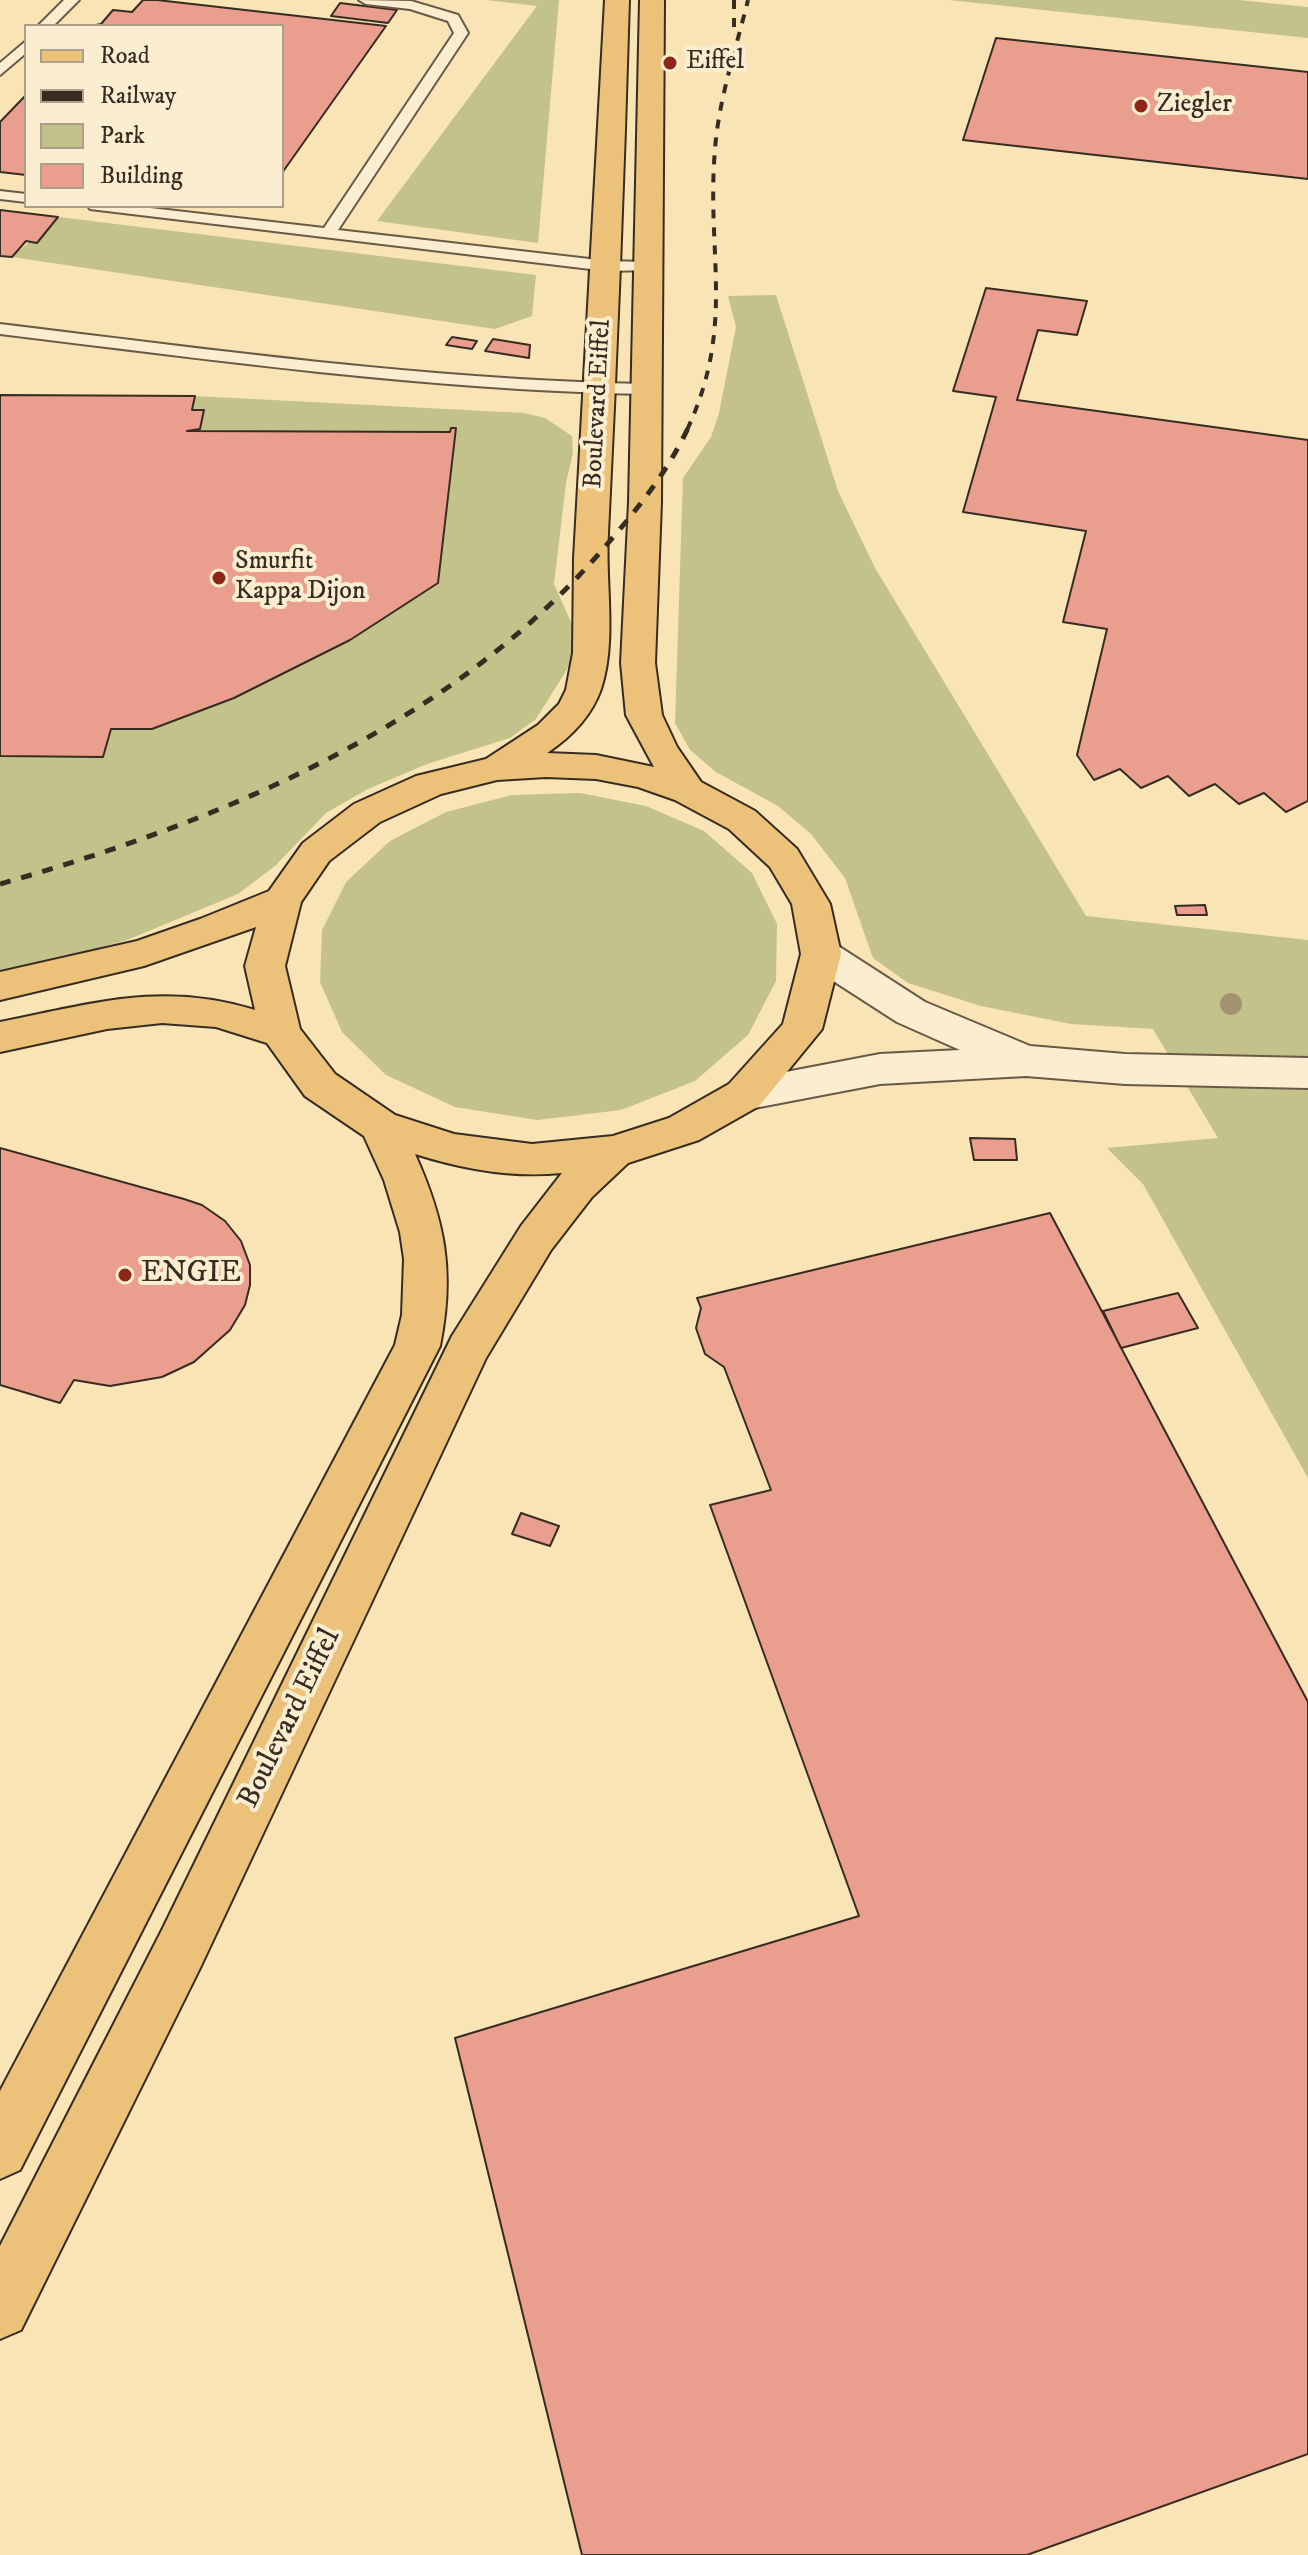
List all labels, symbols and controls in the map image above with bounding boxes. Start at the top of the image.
legend [24,24,284,208]
text: Road [100,41,150,71]
place label: Eiffel [686,47,744,79]
marker: Eiffel [661,54,679,72]
text: Railway [100,81,176,111]
place label: Ziegler [1157,90,1232,122]
marker: Ziegler [1132,97,1150,115]
text: Park [100,121,145,151]
text: Building [100,161,183,191]
street label: Boulevard Eiffel [579,319,619,489]
place label: Smurfit Kappa Dijon [235,547,366,608]
marker: Smurfit Kappa Dijon [210,569,228,587]
place label: ENGIE [141,1257,241,1293]
marker: ENGIE [116,1266,134,1284]
street label: Boulevard Eiffel [232,1624,350,1814]

